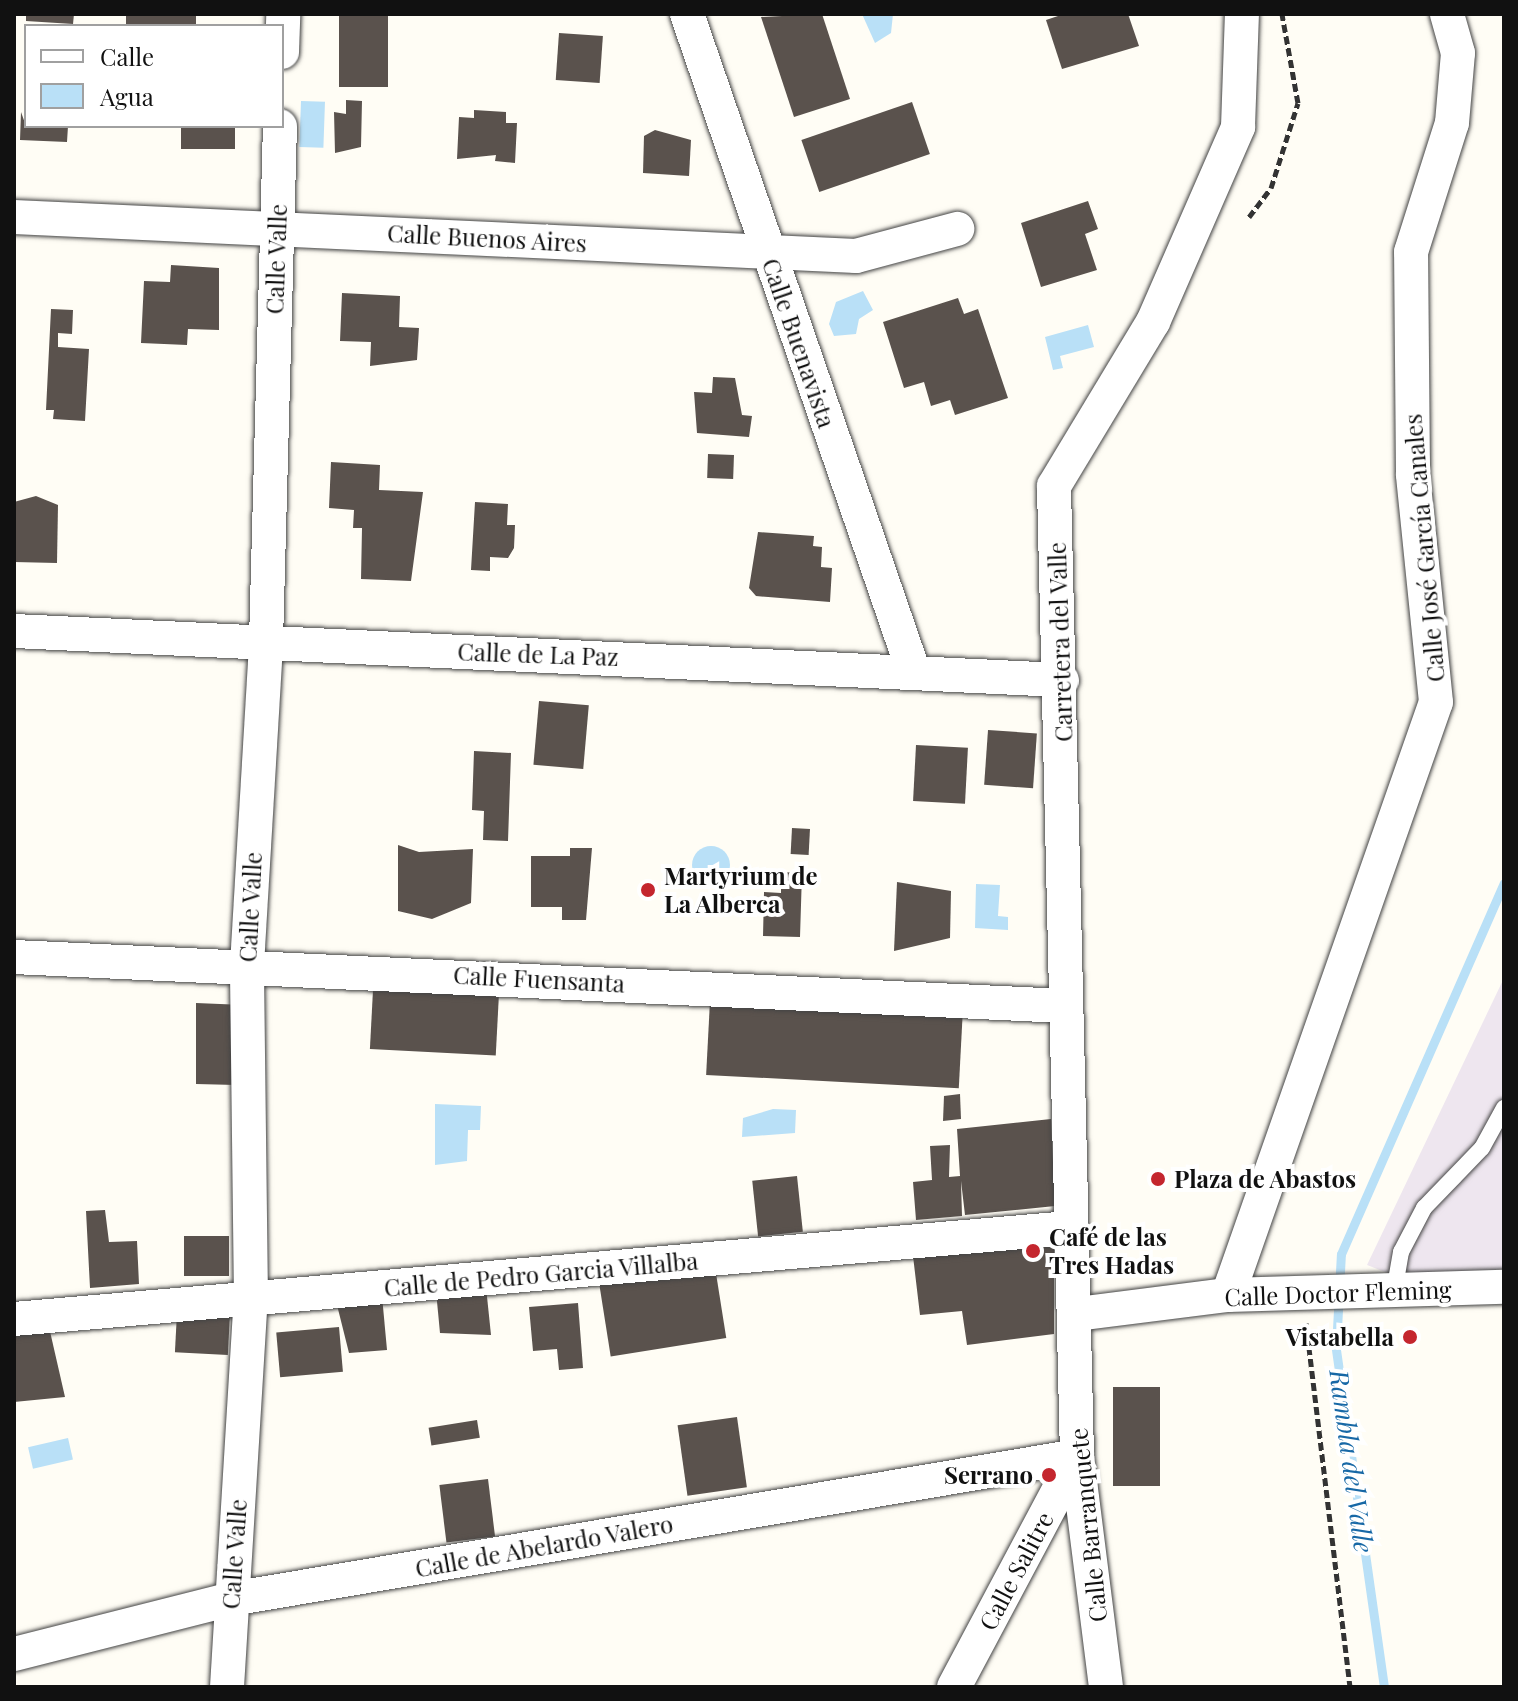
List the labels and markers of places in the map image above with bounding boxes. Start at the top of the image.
place label: Martyrium de La Alberca [664,862,818,918]
marker: Martyrium de La Alberca [639,881,657,899]
place label: Plaza de Abastos [1174,1165,1357,1193]
marker: Plaza de Abastos [1149,1170,1167,1188]
place label: Café de las Tres Hadas [1049,1223,1174,1279]
marker: Café de las Tres Hadas [1024,1242,1042,1260]
place label: Vistabella [1285,1323,1394,1351]
marker: Vistabella [1401,1328,1419,1346]
place label: Serrano [944,1461,1033,1489]
marker: Serrano [1040,1466,1058,1484]

